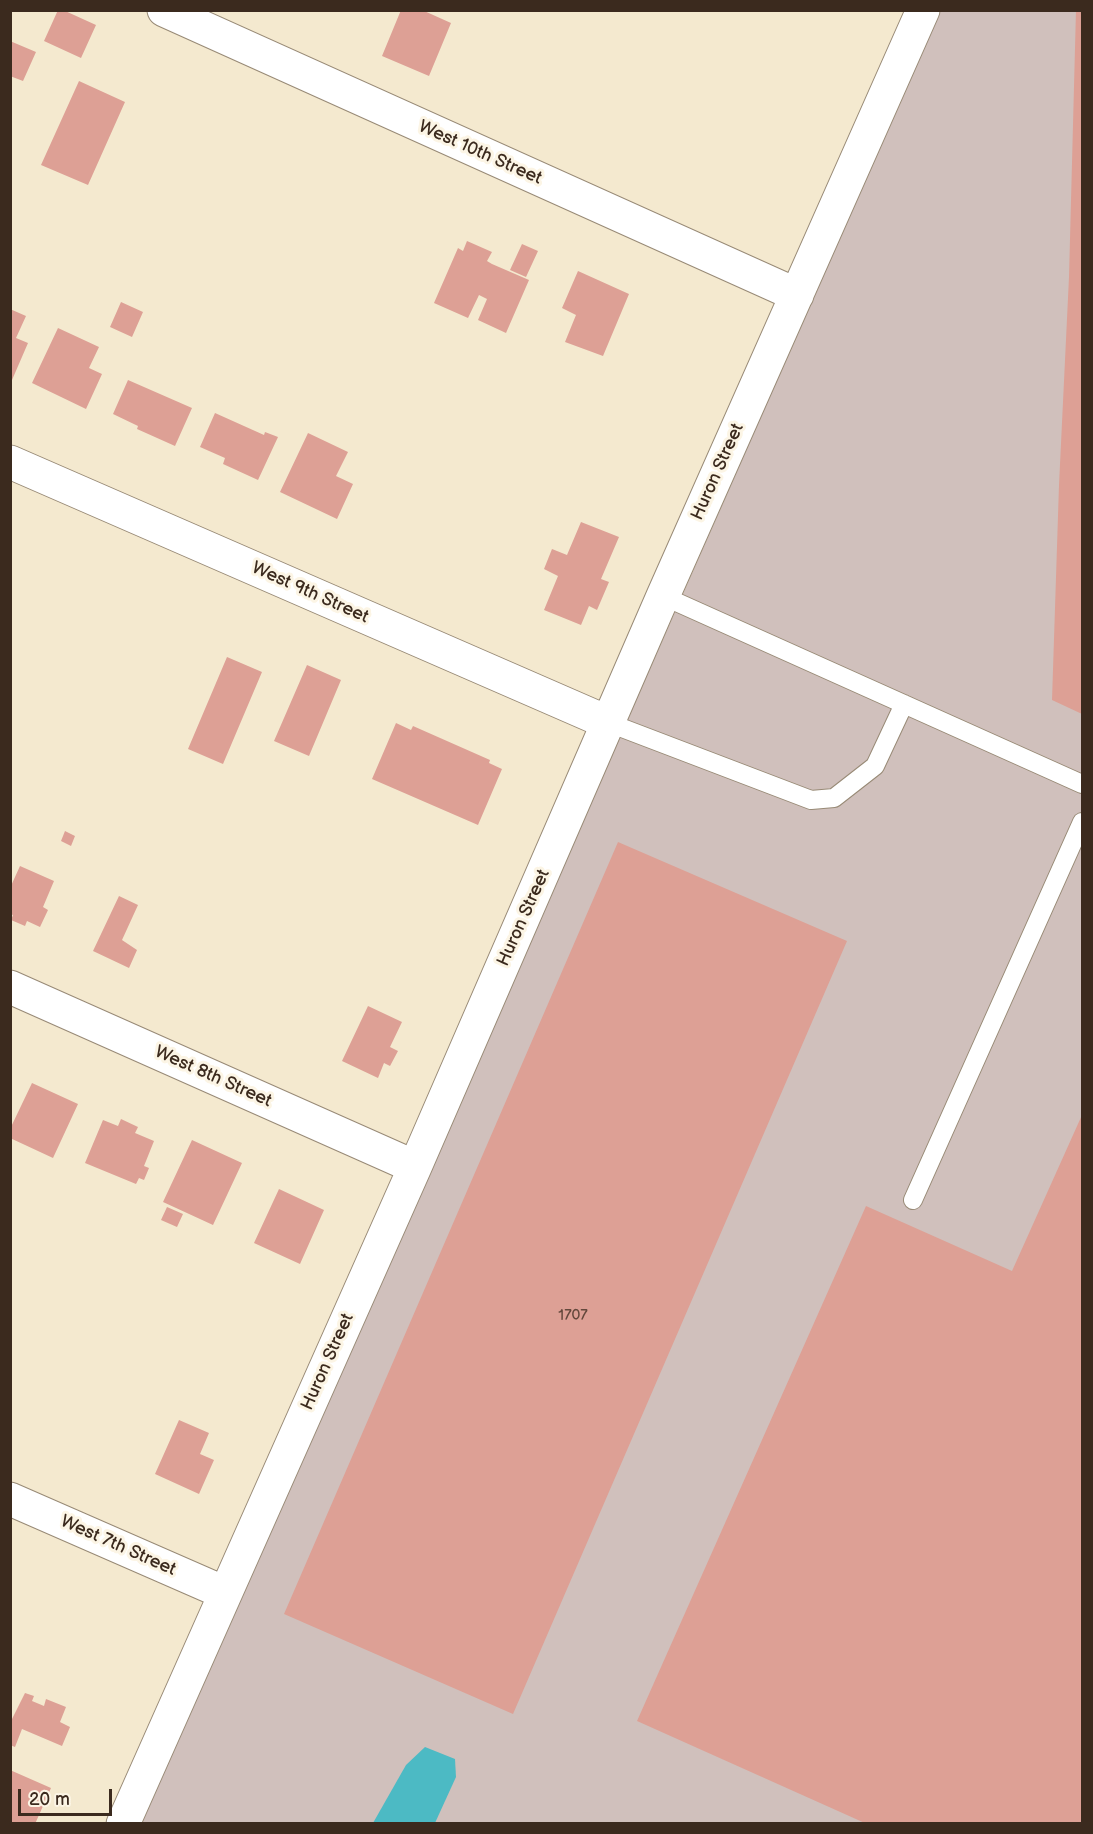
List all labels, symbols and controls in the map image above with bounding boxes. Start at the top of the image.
street label: West 10th Street [415,116,545,190]
street label: Huron Street [687,420,749,524]
street label: West 9th Street [248,558,372,628]
street label: Huron Street [493,866,555,970]
street label: West 8th Street [151,1042,275,1112]
house number: 1707 [558,1307,588,1325]
street label: Huron Street [297,1310,359,1414]
street label: West 7th Street [57,1511,179,1581]
scale bar [21,1777,116,1815]
text: 20 m [29,1789,70,1810]

